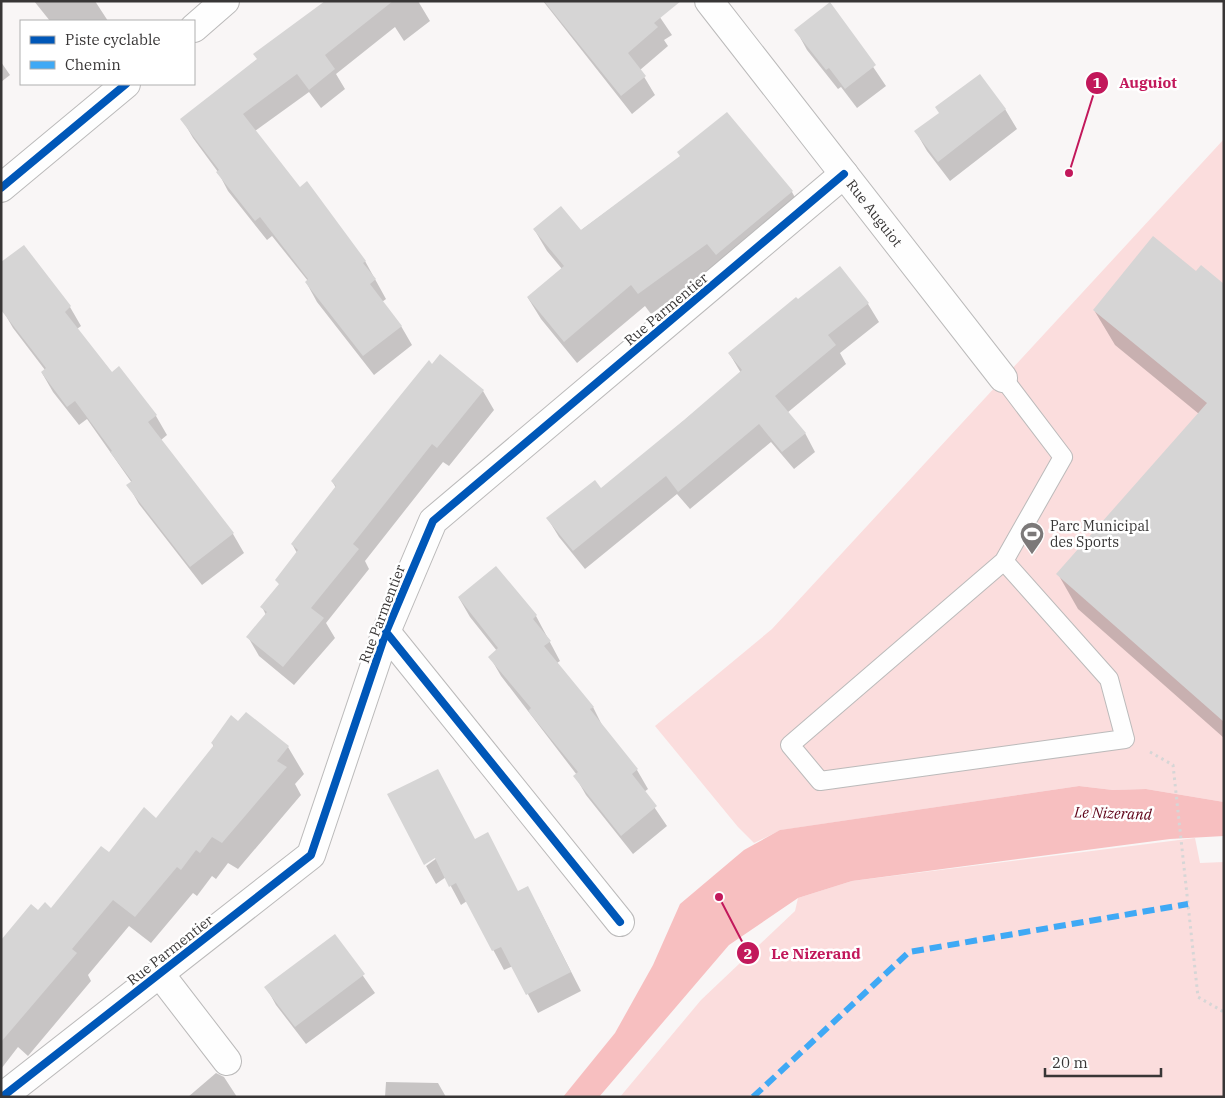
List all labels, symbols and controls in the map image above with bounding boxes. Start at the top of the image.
legend [20,20,195,85]
text: Piste cyclable [65,30,161,49]
text: Chemin [65,55,121,74]
callout: Auguiot [1085,68,1187,98]
text: 1 [1092,73,1102,92]
text: Auguiot [1119,73,1177,92]
street label: Rue Auguiot [843,176,906,250]
street label: Rue Parmentier [620,268,712,349]
place label: Parc Municipal des Sports [1050,517,1149,551]
sports icon: Parc Municipal des Sports [1019,521,1045,555]
street label: Rue Parmentier [355,561,409,666]
water label: Le Nizerand [1073,802,1153,824]
street label: Rue Parmentier [123,910,217,989]
callout: Le Nizerand [736,938,870,968]
text: 2 [743,944,753,963]
text: Le Nizerand [771,944,861,963]
scale bar [1045,1046,1161,1078]
text: 20 m [1052,1053,1088,1072]

